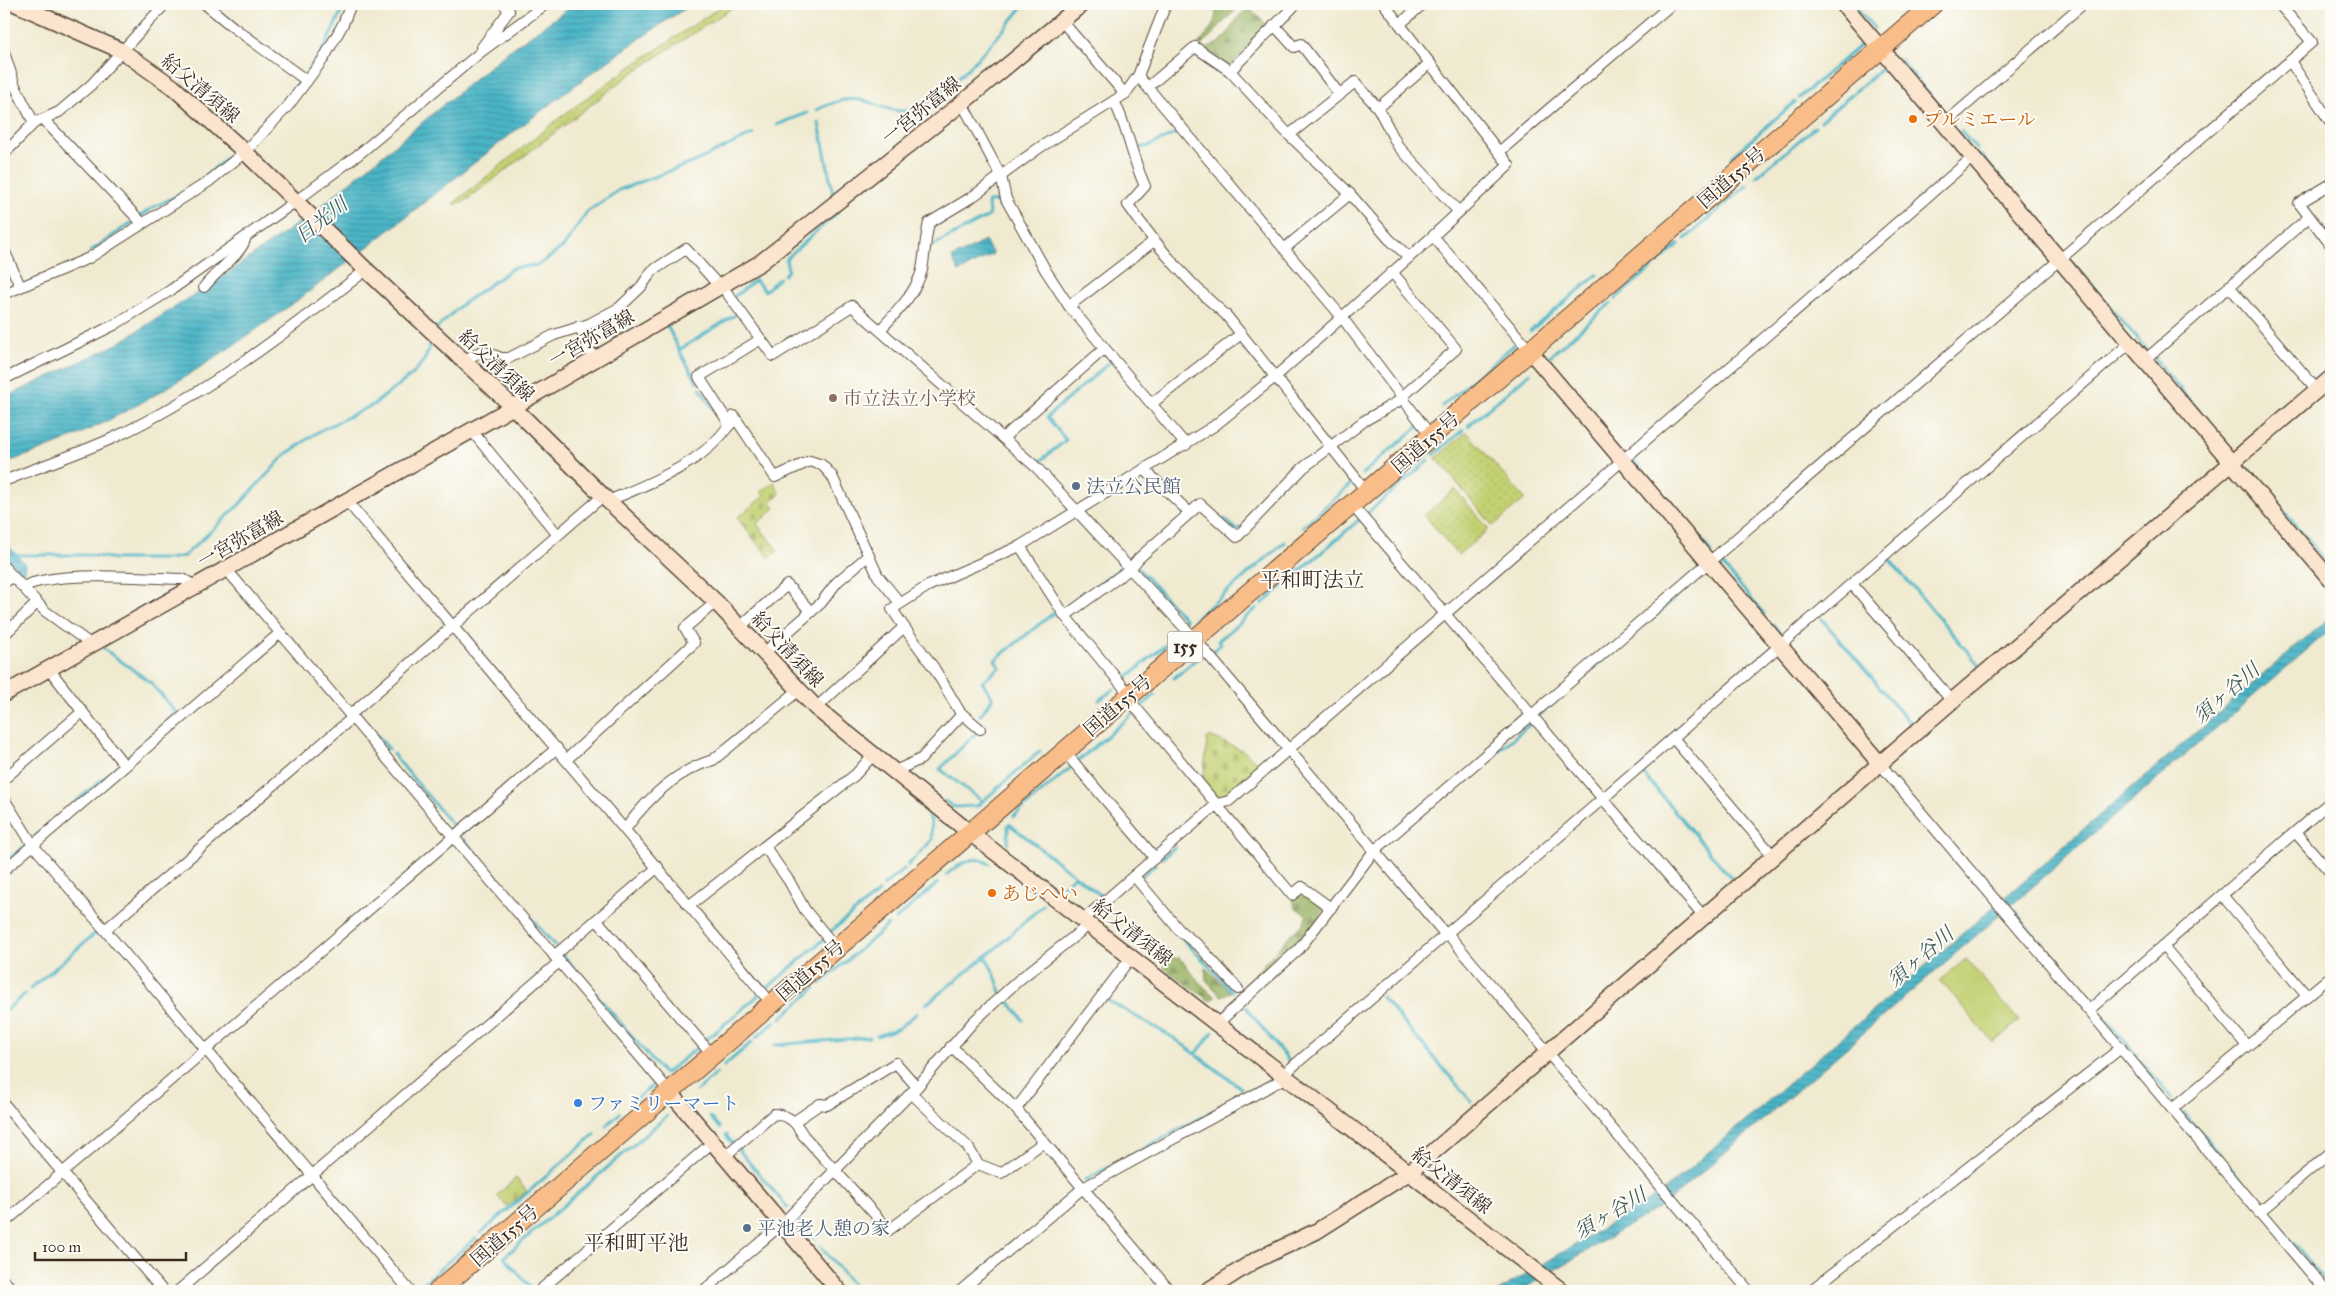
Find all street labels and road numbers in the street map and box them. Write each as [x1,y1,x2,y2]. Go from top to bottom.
street label: 給父清須線 [157,49,244,128]
street label: 一宮弥富線 [877,72,965,149]
street label: 国道155号 [1693,142,1770,213]
street label: 一宮弥富線 [544,305,638,372]
street label: 給父清須線 [454,325,539,406]
street label: 国道155号 [1387,407,1464,478]
street label: 一宮弥富線 [193,506,287,573]
street label: 給父清須線 [747,607,828,692]
road number: 155 [1168,632,1202,662]
street label: 国道155号 [1079,670,1156,741]
street label: 給父清須線 [1088,894,1177,971]
street label: 国道155号 [772,935,849,1006]
street label: 給父清須線 [1407,1142,1496,1219]
street label: 国道155号 [466,1200,543,1271]

